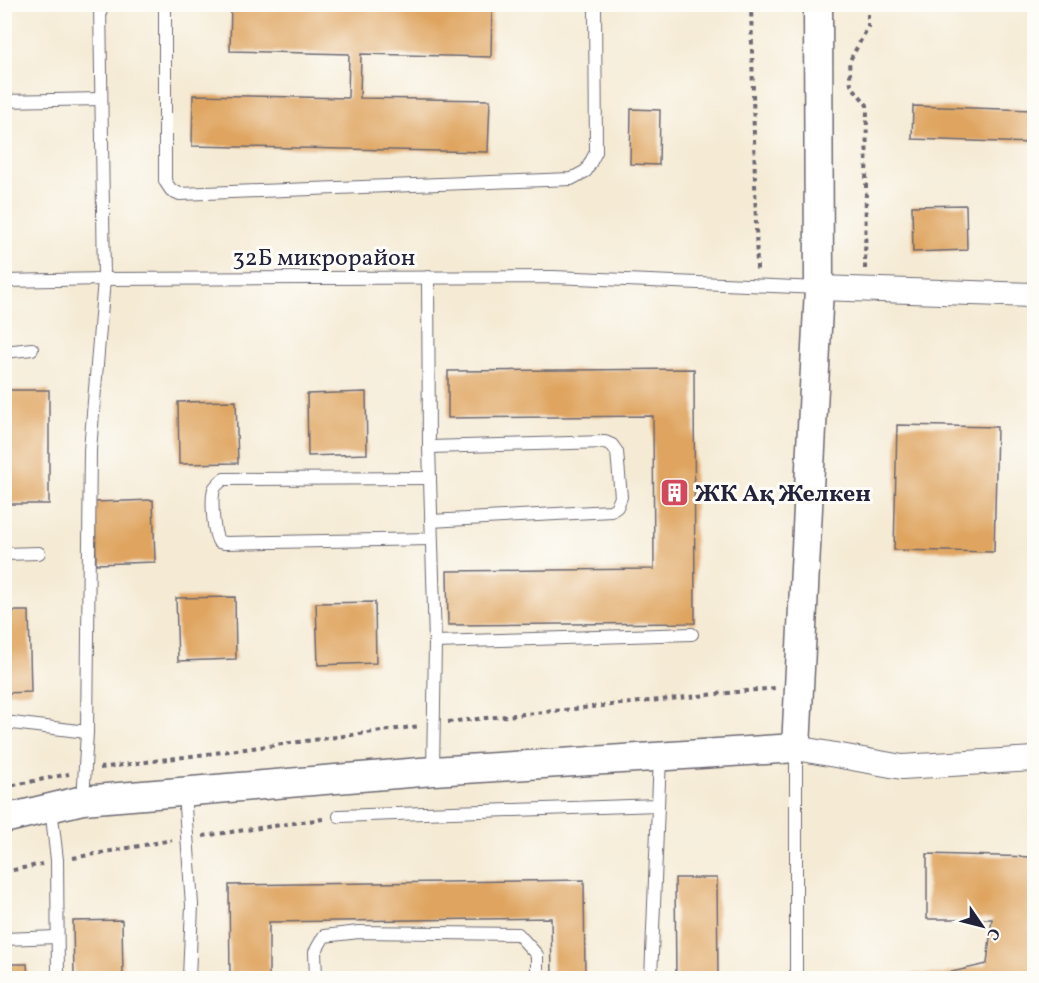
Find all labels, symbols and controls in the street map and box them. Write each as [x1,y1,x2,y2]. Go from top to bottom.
street label: 32Б микрорайон [233,242,415,276]
building icon: ЖК Ақ Желкен [658,477,690,509]
place label: ЖК Ақ Желкен [695,478,871,512]
north arrow [952,896,1012,956]
text: С [981,923,1005,944]

